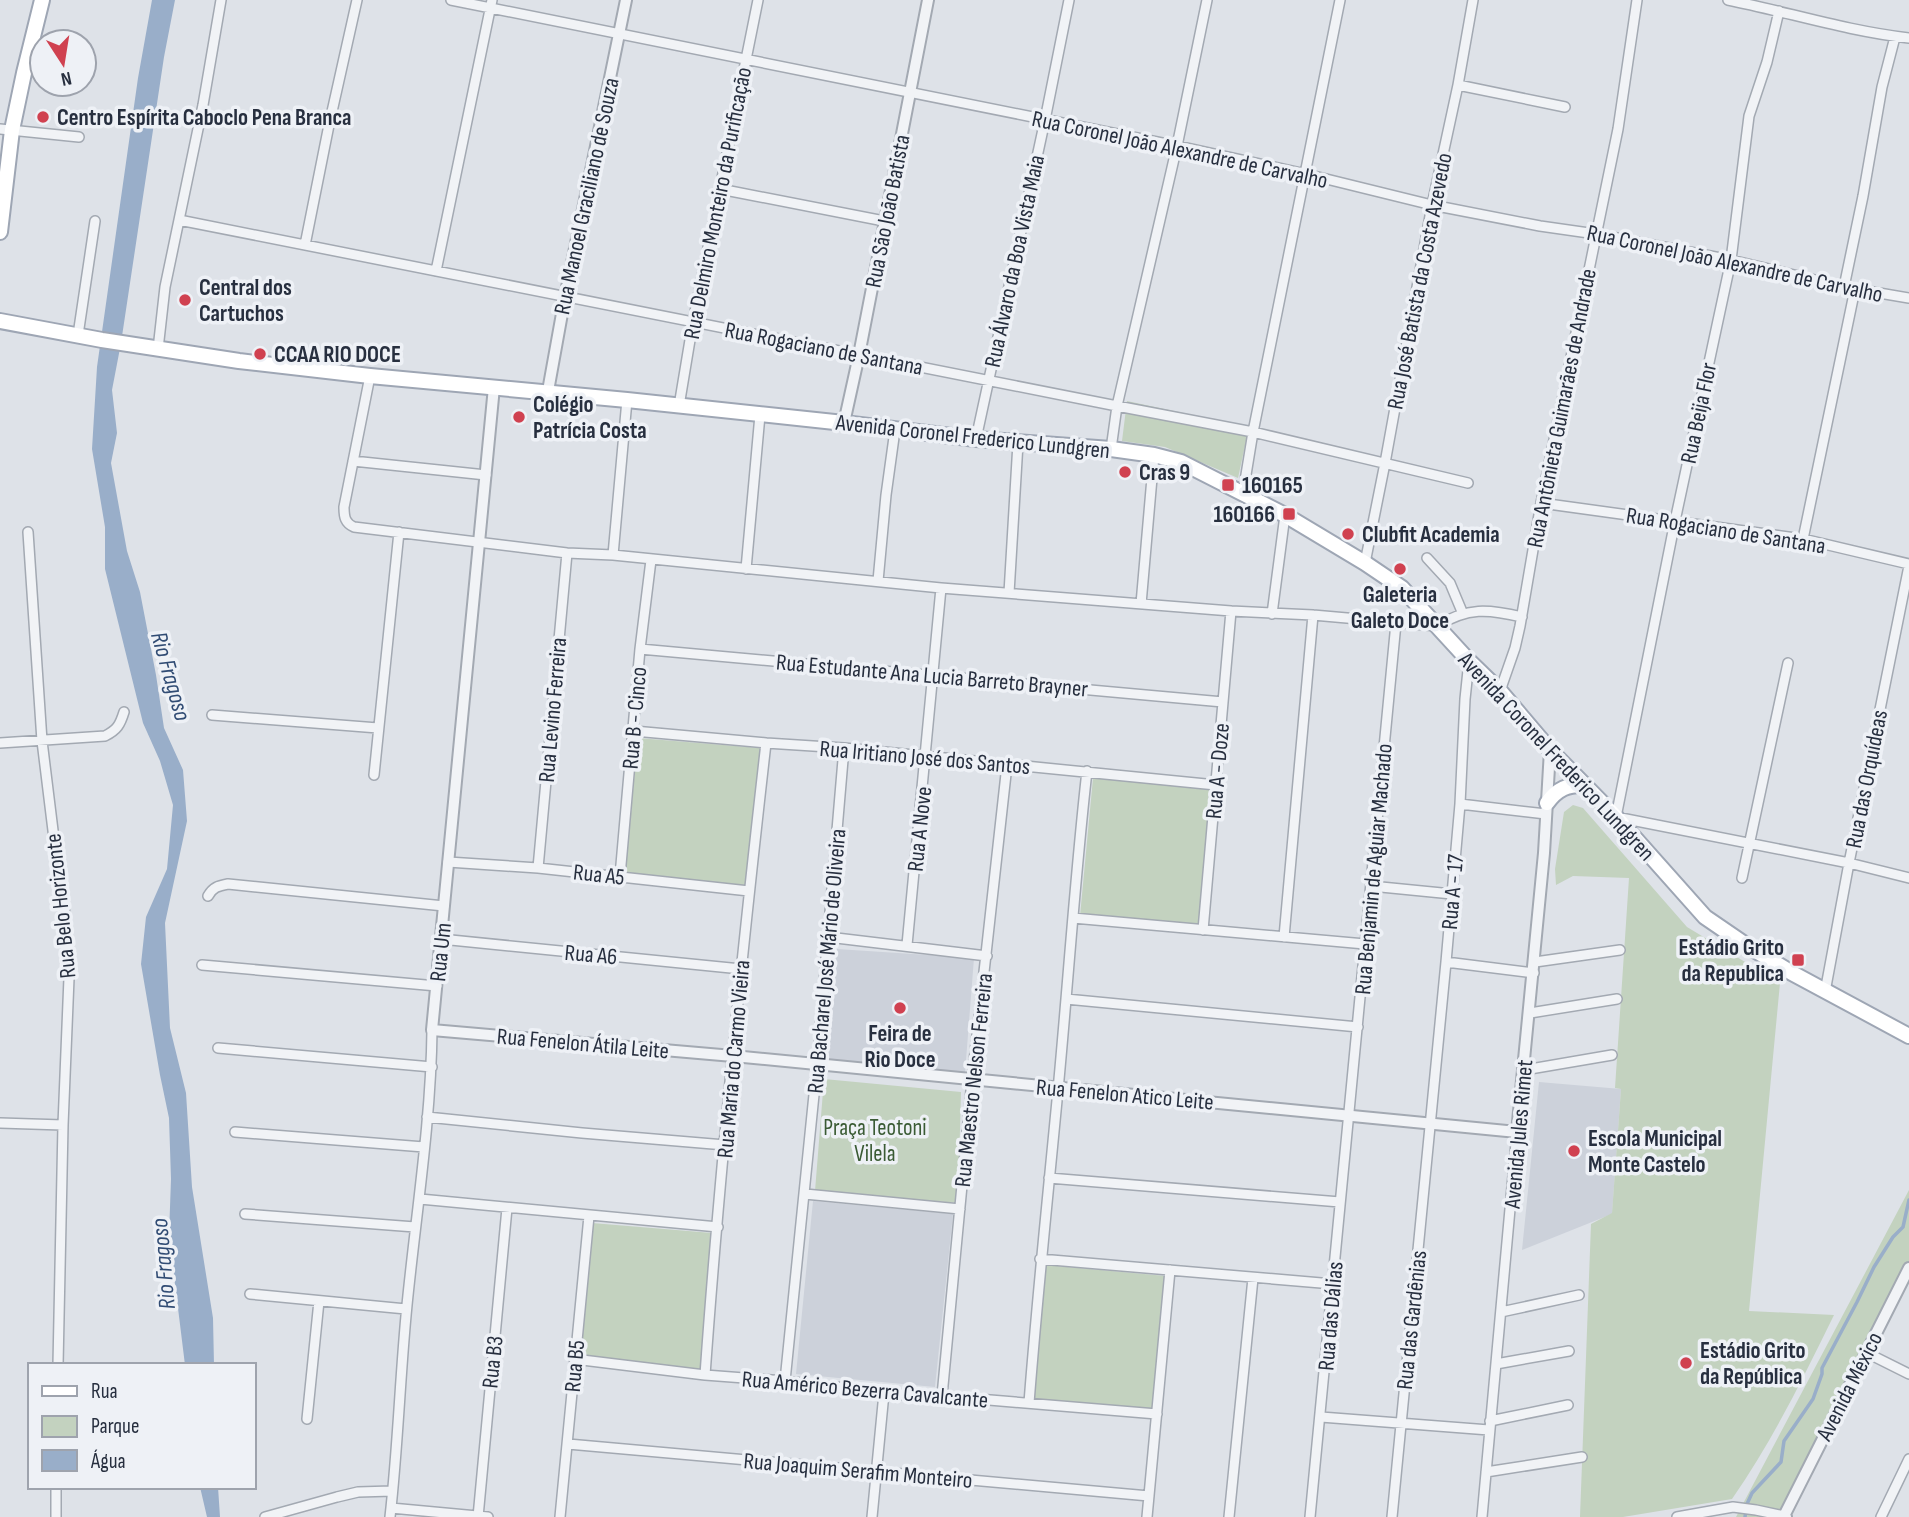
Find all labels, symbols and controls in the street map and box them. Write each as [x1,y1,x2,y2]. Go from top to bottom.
north arrow [28,28,98,98]
street label: Rua Delmiro Monteiro da Purificação [678,65,758,342]
text: N [59,66,74,90]
street label: Rua Manoel Graciliano de Souza [548,75,626,317]
place label: Centro Espírita Caboclo Pena Branca [57,104,351,132]
street label: Rua Coronel João Alexandre de Carvalho [1029,105,1330,195]
marker: Centro Espírita Caboclo Pena Branca [35,109,51,125]
street label: Rua São João Batista [859,132,917,290]
street label: Rua José Batista da Costa Azevedo [1381,151,1459,412]
street label: Rua Álvaro da Boa Vista Maia [979,152,1051,370]
street label: Rua Coronel João Alexandre de Carvalho [1584,219,1885,309]
street label: Rua Antônieta Guimarães de Andrade [1521,266,1603,550]
place label: Central dos Cartuchos [199,274,292,328]
marker: Central dos Cartuchos [177,292,193,308]
street label: Rua Rogaciano de Santana [722,316,925,382]
place label: CCAA RIO DOCE [274,341,401,369]
marker: CCAA RIO DOCE [252,346,268,362]
street label: Rua Beija Flor [1675,360,1723,466]
place label: Colégio Patrícia Costa [533,391,647,445]
marker: Colégio Patrícia Costa [511,409,527,425]
street label: Avenida Coronel Frederico Lundgren [834,409,1111,465]
place label: Cras 9 [1139,459,1190,487]
marker: Cras 9 [1117,464,1133,480]
place label: 160165 [1242,472,1303,500]
marker: 160165 [1220,477,1236,493]
place label: 160166 [1214,501,1275,529]
street label: Rua Rogaciano de Santana [1624,501,1827,561]
marker: 160166 [1281,506,1297,522]
place label: Clubfit Academia [1362,521,1500,549]
marker: Clubfit Academia [1340,526,1356,542]
marker: Galeteria Galeto Doce [1392,561,1408,577]
place label: Galeteria Galeto Doce [1351,581,1449,635]
water label: Rio Fragoso [144,628,197,724]
street label: Rua Levino Ferreira [533,636,573,784]
street label: Avenida Coronel Frederico Lundgren [1451,646,1660,867]
street label: Rua Estudante Ana Lucia Barreto Brayner [775,648,1089,704]
street label: Rua B - Cinco [617,666,653,770]
street label: Rua das Orquídeas [1840,708,1894,851]
street label: Rua A - Doze [1200,722,1236,820]
street label: Rua Iritiano José dos Santos [818,735,1031,781]
street label: Rua Benjamin de Aguiar Machado [1349,742,1399,996]
street label: Rua A Nove [902,785,938,873]
street label: Rua Bacharel José Mário de Oliveira [801,828,853,1095]
street label: Rua Belo Horizonte [39,832,83,980]
street label: Rua A - 17 [1436,853,1470,931]
street label: Rua A5 [572,858,626,892]
street label: Rua Um [424,921,458,983]
place label: Estádio Grito da Republica [1679,934,1784,988]
street label: Rua A6 [563,939,618,971]
marker: Estádio Grito da Republica [1790,952,1806,968]
street label: Rua Maria do Carmo Vieira [711,959,757,1159]
street label: Rua Maestro Nelson Ferreira [949,972,999,1188]
marker: Feira de Rio Doce [892,1000,908,1016]
place label: Feira de Rio Doce [865,1020,936,1074]
street label: Rua Fenelon Átila Leite [496,1023,670,1065]
street label: Avenida Jules Rimet [1498,1058,1539,1211]
street label: Rua Fenelon Atico Leite [1035,1073,1215,1117]
park label: Praça Teotoni Vilela [823,1114,927,1168]
place label: Escola Municipal Monte Castelo [1588,1125,1722,1179]
marker: Escola Municipal Monte Castelo [1566,1143,1582,1159]
water label: Rio Fragoso [145,1217,182,1311]
street label: Rua das Gardênias [1391,1249,1433,1391]
street label: Rua das Dálias [1312,1260,1350,1372]
street label: Avenida México [1810,1328,1889,1446]
street label: Rua B3 [476,1334,510,1390]
place label: Estádio Grito da República [1700,1337,1805,1391]
street label: Rua B5 [559,1339,591,1393]
marker: Estádio Grito da República [1678,1355,1694,1371]
legend [28,1363,256,1489]
street label: Rua Américo Bezerra Cavalcante [741,1365,989,1415]
text: Rua [91,1379,118,1404]
text: Parque [91,1414,139,1439]
street label: Rua Joaquim Serafim Monteiro [742,1447,974,1495]
text: Água [90,1449,126,1474]

